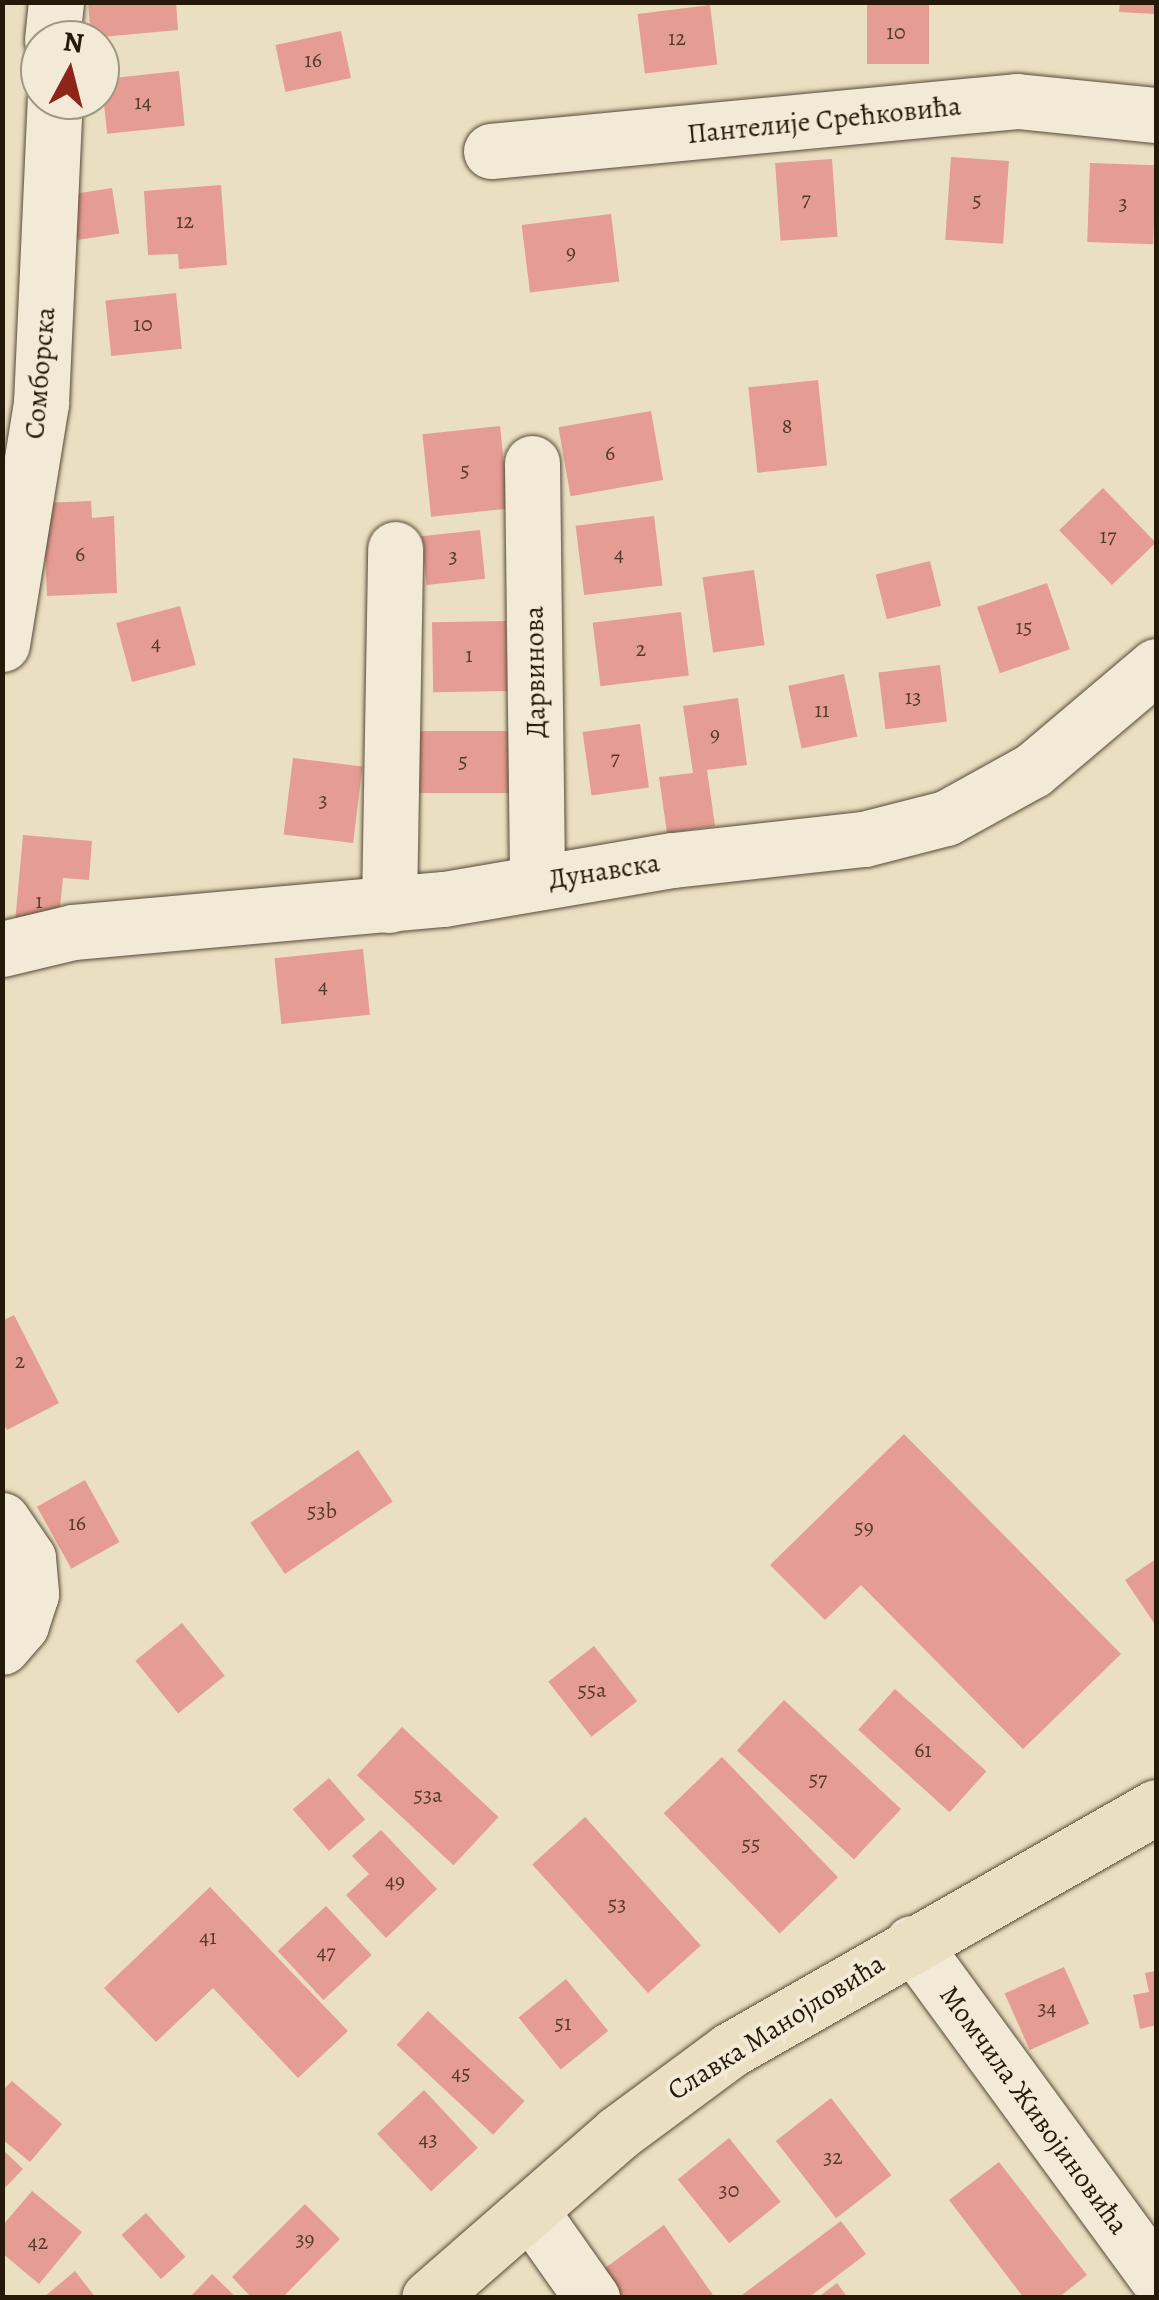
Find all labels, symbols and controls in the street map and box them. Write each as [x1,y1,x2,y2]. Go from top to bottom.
north arrow [20,20,120,120]
house number: 10 [886,20,906,46]
text: N [61,22,86,62]
house number: 12 [668,26,686,52]
house number: 16 [304,48,322,74]
street label: Пантелије Срећковића [685,89,963,151]
house number: 14 [134,90,152,116]
house number: 7 [801,187,811,213]
house number: 5 [972,188,982,214]
house number: 3 [1118,191,1128,217]
house number: 12 [176,209,194,235]
house number: 9 [566,240,576,266]
street label: Сомборска [17,306,63,440]
house number: 10 [133,312,153,338]
house number: 8 [782,414,792,440]
house number: 6 [605,441,615,467]
house number: 5 [460,458,470,484]
house number: 17 [1100,524,1116,550]
house number: 6 [75,542,85,568]
house number: 4 [614,542,624,568]
house number: 3 [448,544,458,570]
street label: Дарвинова [517,606,553,738]
house number: 15 [1016,615,1032,641]
house number: 4 [151,631,161,657]
house number: 2 [636,637,646,663]
house number: 1 [465,643,473,669]
house number: 13 [905,685,921,711]
house number: 11 [814,698,830,724]
house number: 9 [710,722,720,748]
house number: 7 [610,746,620,772]
house number: 5 [458,749,468,775]
house number: 3 [318,788,328,814]
street label: Дунавска [546,846,662,896]
house number: 1 [35,889,43,915]
house number: 4 [318,974,328,1000]
house number: 2 [15,1349,25,1375]
house number: 53b [307,1499,337,1525]
house number: 16 [68,1511,86,1537]
house number: 59 [854,1515,874,1541]
house number: 55a [577,1678,607,1704]
house number: 61 [914,1738,932,1764]
house number: 57 [809,1767,827,1793]
house number: 53a [414,1783,442,1809]
house number: 55 [742,1832,760,1858]
house number: 49 [385,1869,405,1895]
house number: 53 [608,1892,626,1918]
house number: 41 [199,1925,217,1951]
house number: 47 [316,1940,336,1966]
street label: Славка Манојловића [661,1947,891,2107]
street label: Момчила Живојиновића [932,1979,1136,2241]
house number: 34 [1037,1996,1057,2022]
house number: 51 [555,2011,571,2037]
house number: 45 [451,2061,471,2087]
house number: 43 [418,2127,438,2153]
house number: 32 [823,2145,843,2171]
house number: 30 [719,2178,739,2204]
house number: 39 [295,2227,315,2253]
house number: 42 [28,2230,48,2256]

